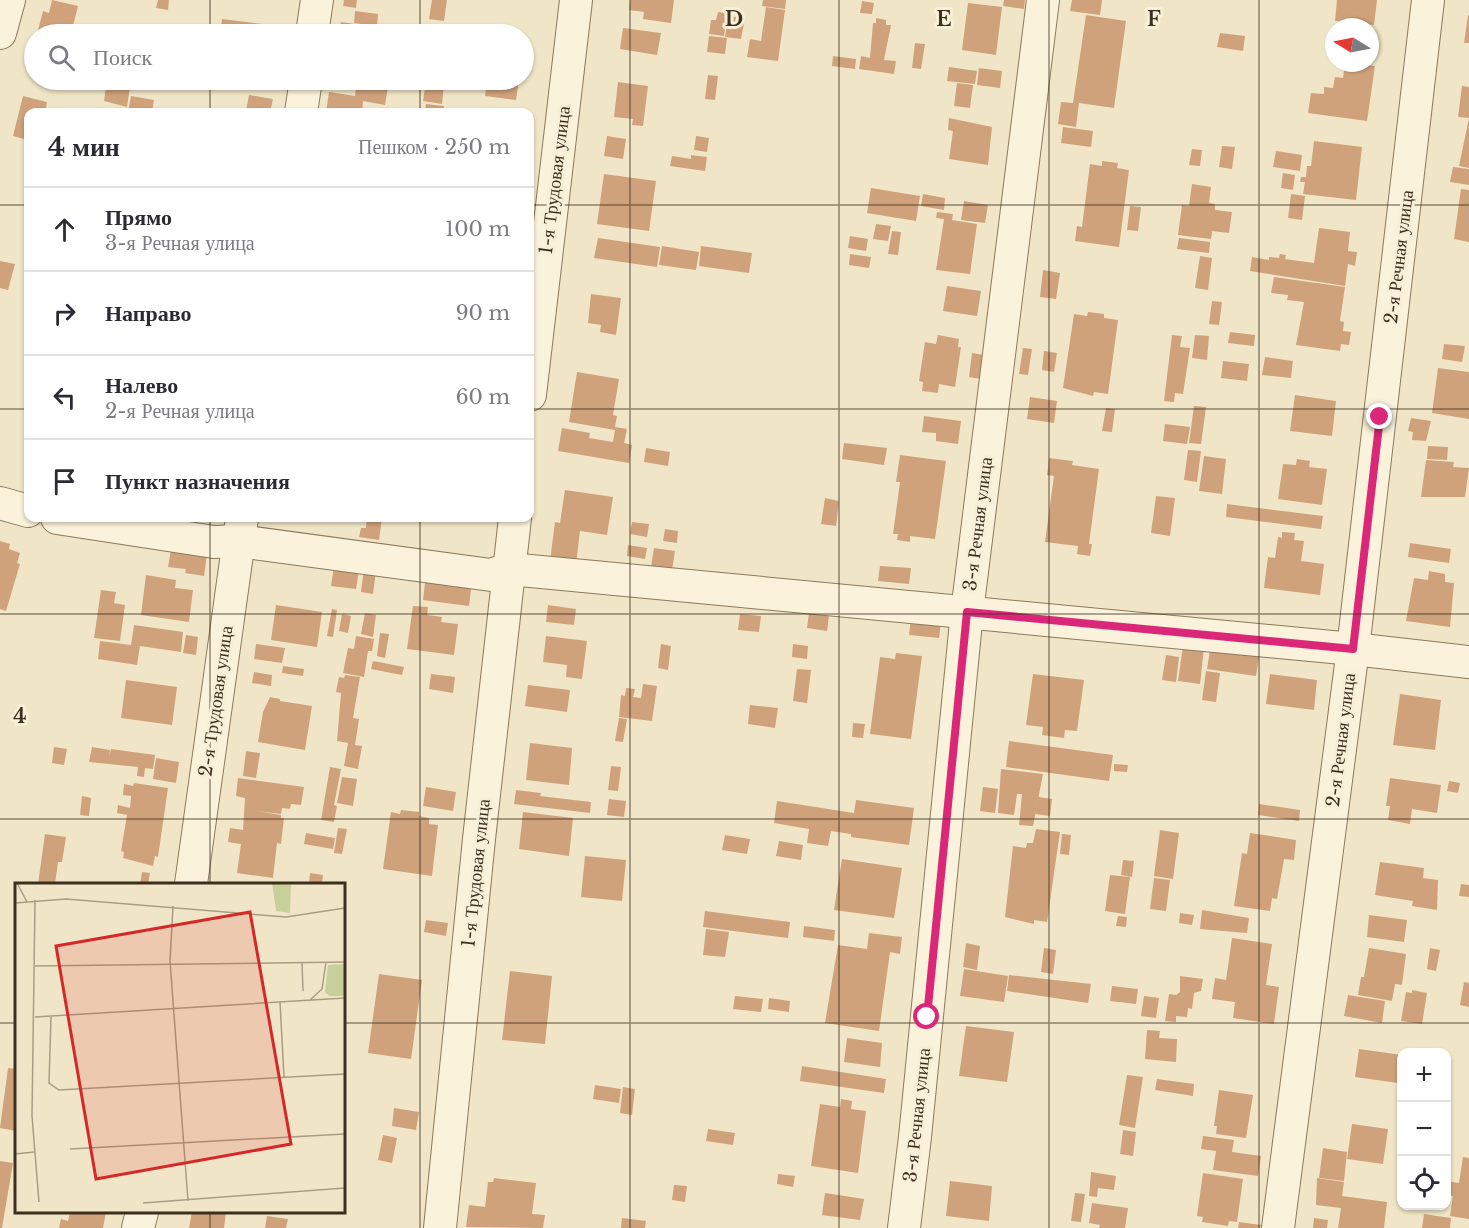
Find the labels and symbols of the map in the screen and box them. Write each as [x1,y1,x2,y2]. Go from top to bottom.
text: D [725,7,743,31]
text: E [936,7,952,31]
text: F [1147,7,1161,31]
north arrow [1325,18,1379,72]
street label: 1-я Трудовая улица [535,105,575,255]
street label: 2-я Речная улица [1380,189,1418,325]
route end [1366,403,1392,429]
street label: 3-я Речная улица [959,456,997,592]
street label: 2-я Трудовая улица [195,624,237,778]
street label: 2-я Речная улица [1322,672,1360,808]
text: 4 [13,704,27,728]
street label: 1-я Трудовая улица [457,798,495,948]
inset map [15,883,345,1213]
route start [913,1003,939,1029]
street label: 3-я Речная улица [899,1047,935,1183]

